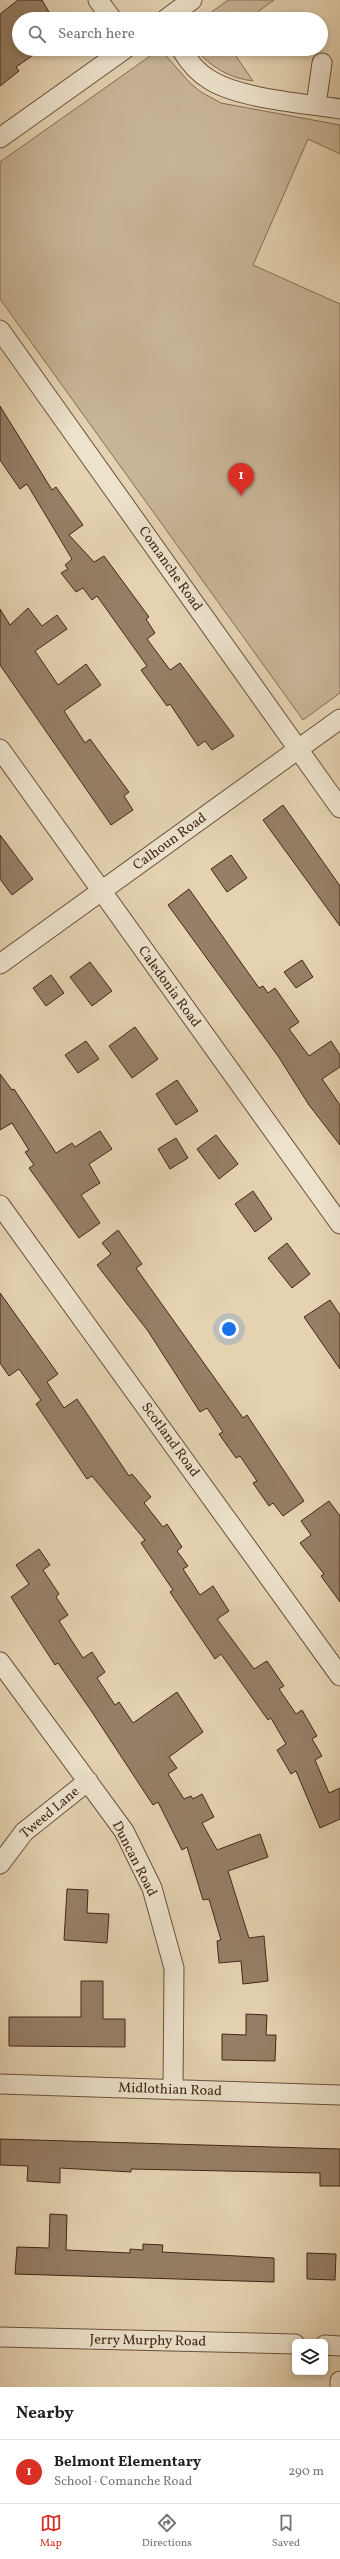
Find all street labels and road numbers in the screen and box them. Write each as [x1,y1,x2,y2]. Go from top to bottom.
street label: Comanche Road [134,523,206,615]
street label: Calhoun Road [129,809,211,875]
street label: Caledonia Road [133,942,205,1032]
street label: Scotland Road [136,1399,204,1481]
street label: Tweed Lane [16,1782,84,1843]
street label: Duncan Road [107,1818,161,1900]
street label: Midlothian Road [118,2079,222,2101]
street label: Jerry Murphy Road [89,2330,207,2352]

